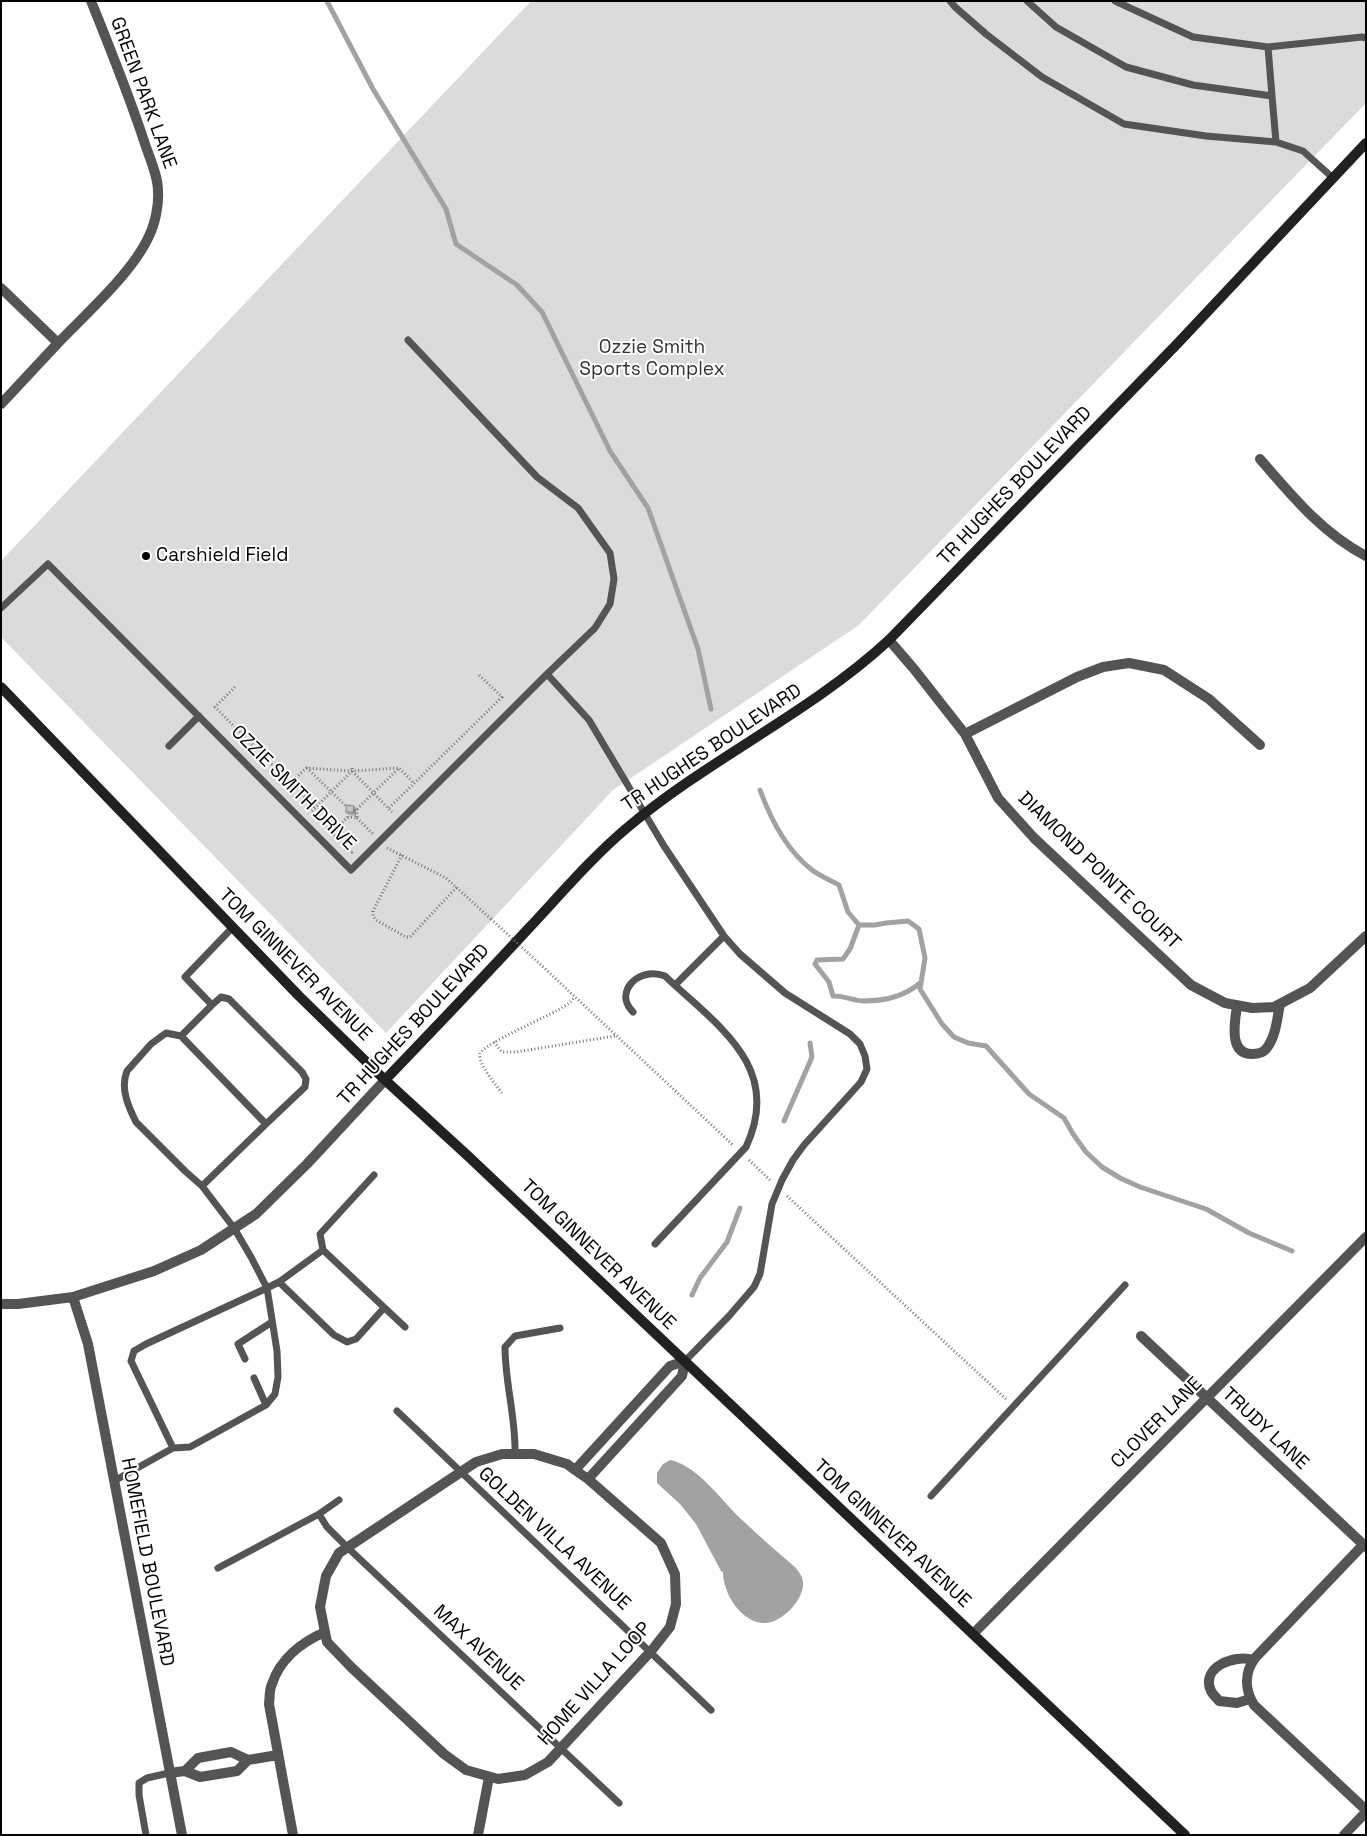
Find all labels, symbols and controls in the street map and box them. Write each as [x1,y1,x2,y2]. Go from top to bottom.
street label: GREEN PARK LANE [105,14,181,172]
park label: Ozzie Smith Sports Complex [579,337,725,381]
street label: TR HUGHES BOULEVARD [933,402,1097,570]
place label: Carshield Field [156,545,288,567]
marker: Carshield Field [140,550,152,562]
street label: TR HUGHES BOULEVARD [618,679,806,817]
street label: OZZIE SMITH DRIVE [226,721,360,855]
street label: DIAMOND POINTE COURT [1013,787,1185,955]
street label: TOM GINNEVER AVENUE [214,884,376,1046]
street label: TR HUGHES BOULEVARD [333,940,495,1110]
street label: TOM GINNEVER AVENUE [516,1175,680,1335]
street label: CLOVER LANE [1107,1373,1207,1473]
street label: TRUDY LANE [1217,1383,1313,1475]
street label: TOM GINNEVER AVENUE [809,1455,975,1613]
street label: HOMEFIELD BOULEVARD [116,1456,178,1668]
street label: GOLDEN VILLA AVENUE [473,1463,635,1615]
street label: MAX AVENUE [428,1601,528,1695]
street label: HOME VILLA LOOP [534,1618,656,1750]

